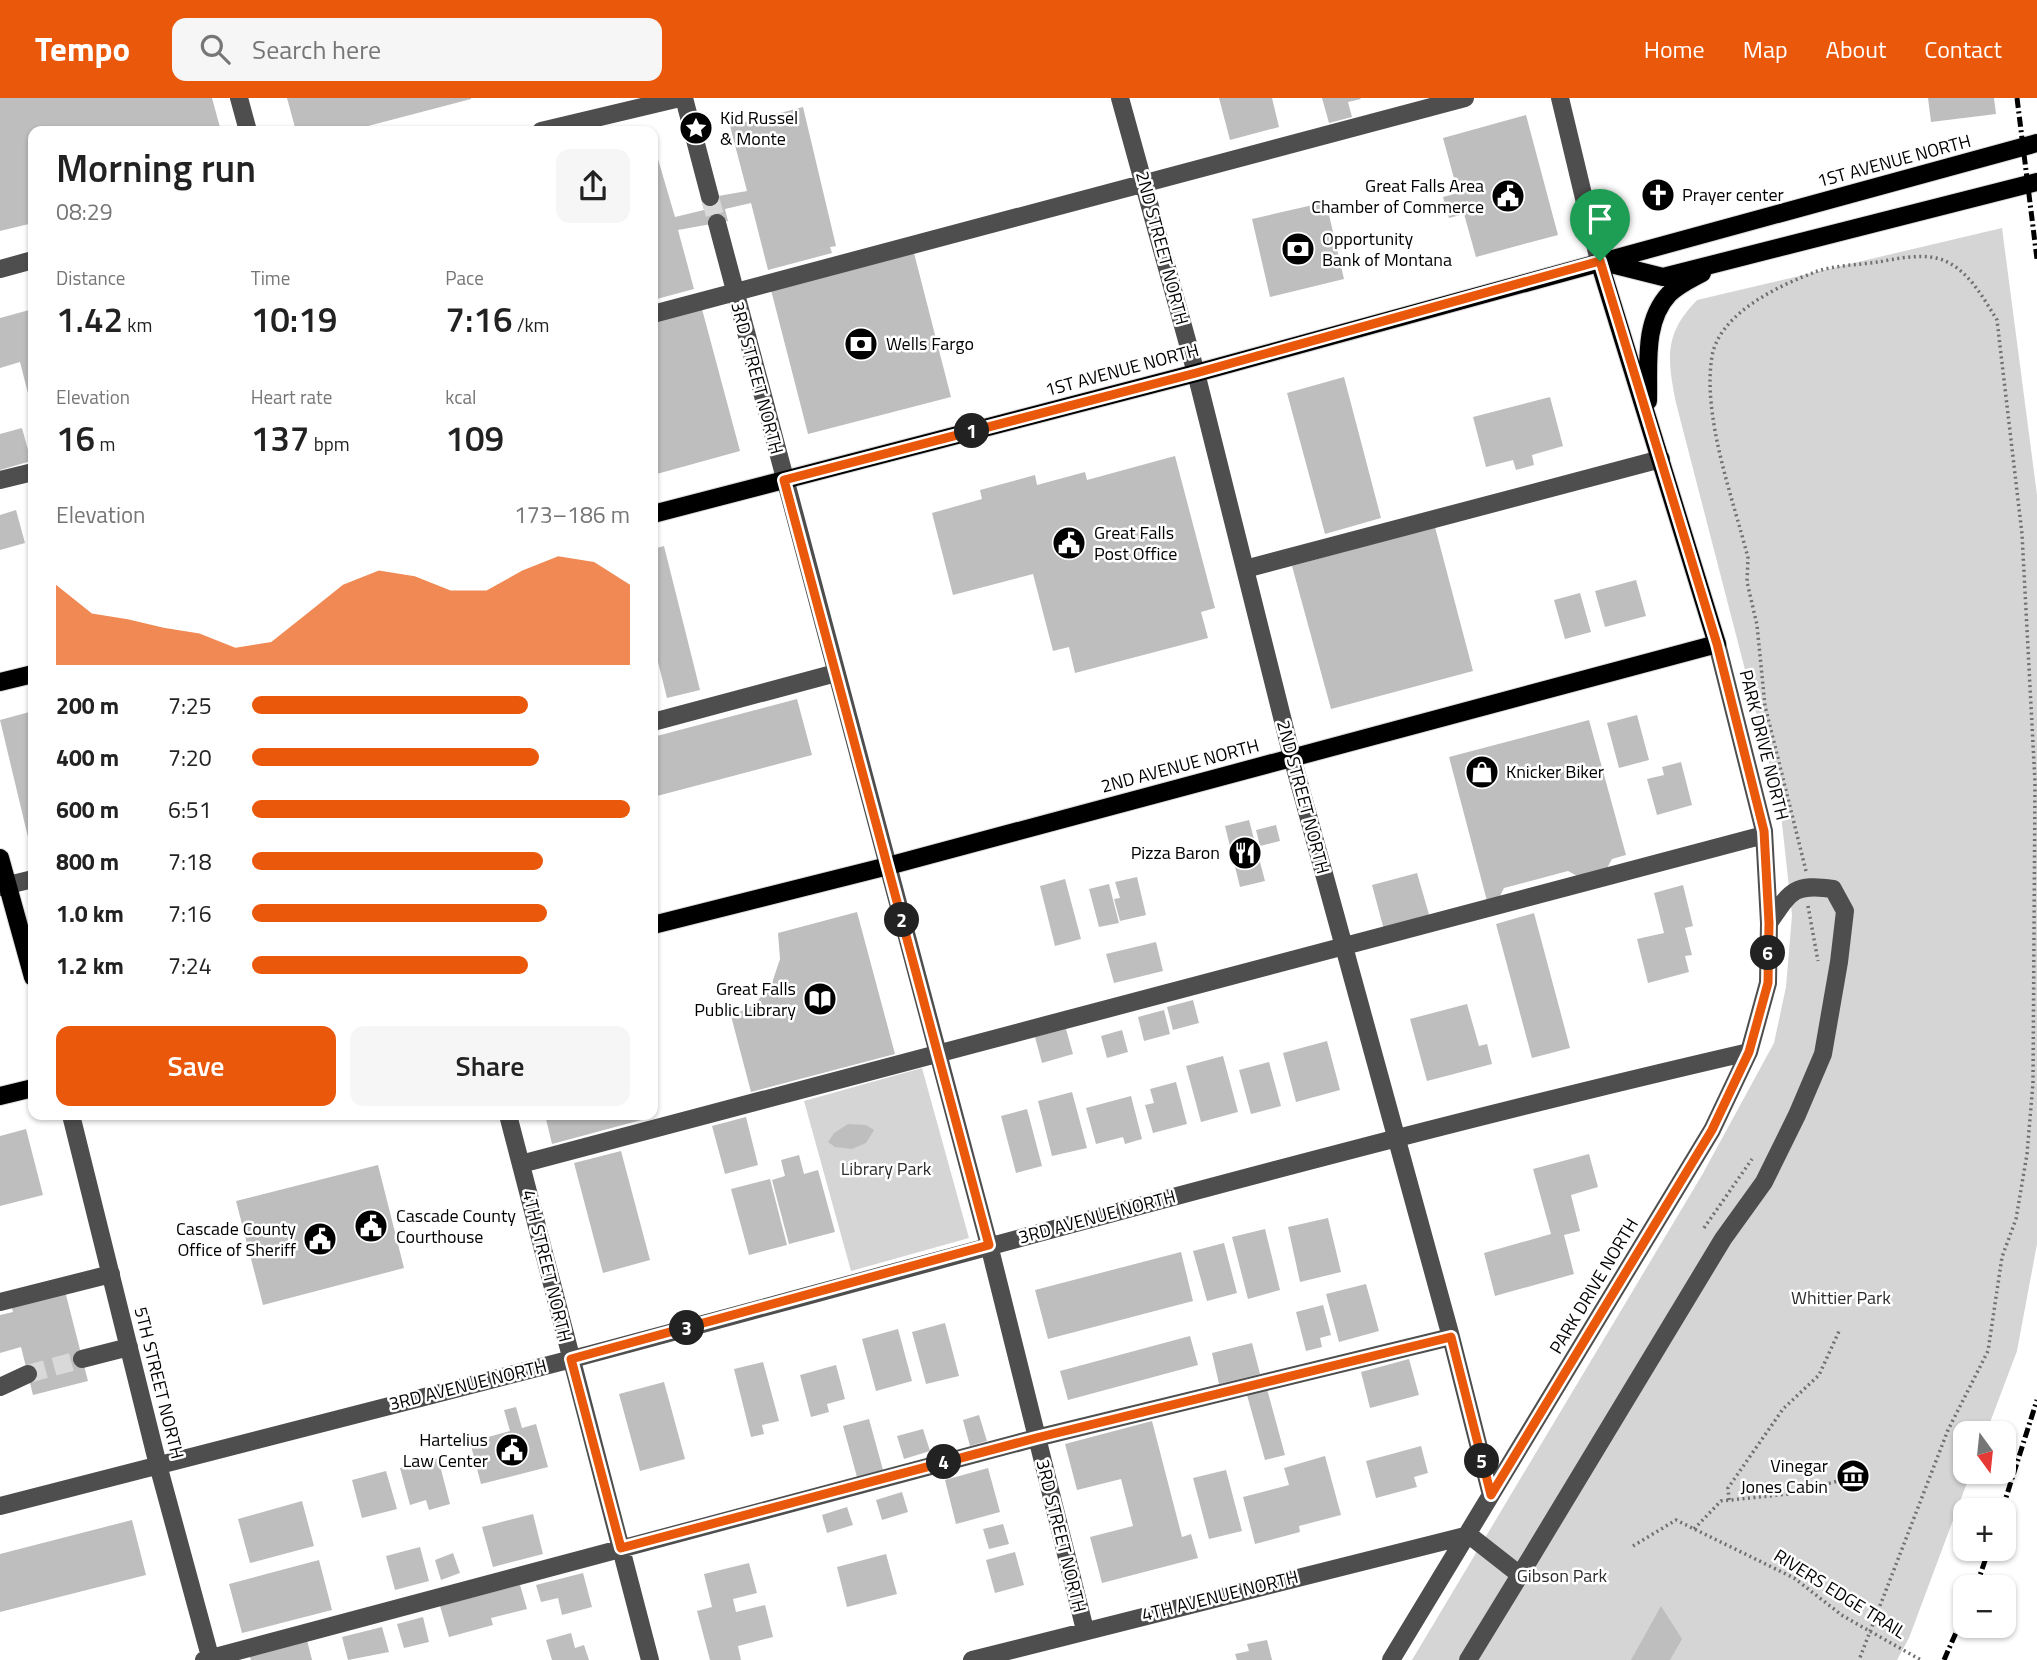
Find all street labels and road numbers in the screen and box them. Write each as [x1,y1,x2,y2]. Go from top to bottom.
street label: 1ST AVENUE NORTH [1814,127,1974,194]
street label: 2ND STREET NORTH [1129,168,1196,328]
street label: 3RD STREET NORTH [724,299,791,457]
street label: 1ST AVENUE NORTH [1042,336,1202,403]
street label: PARK DRIVE NORTH [1733,667,1796,823]
street label: 2ND STREET NORTH [1270,717,1337,877]
street label: 2ND AVENUE NORTH [1098,731,1262,800]
street label: 3RD AVENUE NORTH [1015,1183,1178,1250]
street label: 4TH STREET NORTH [516,1187,579,1345]
street label: PARK DRIVE NORTH [1542,1213,1645,1359]
street label: 5TH STREET NORTH [128,1304,191,1462]
street label: 3RD AVENUE NORTH [386,1352,550,1417]
street label: 3RD STREET NORTH [1029,1456,1094,1615]
street label: RIVERS EDGE TRAIL [1769,1542,1912,1645]
street label: 4TH AVENUE NORTH [1139,1563,1301,1628]

